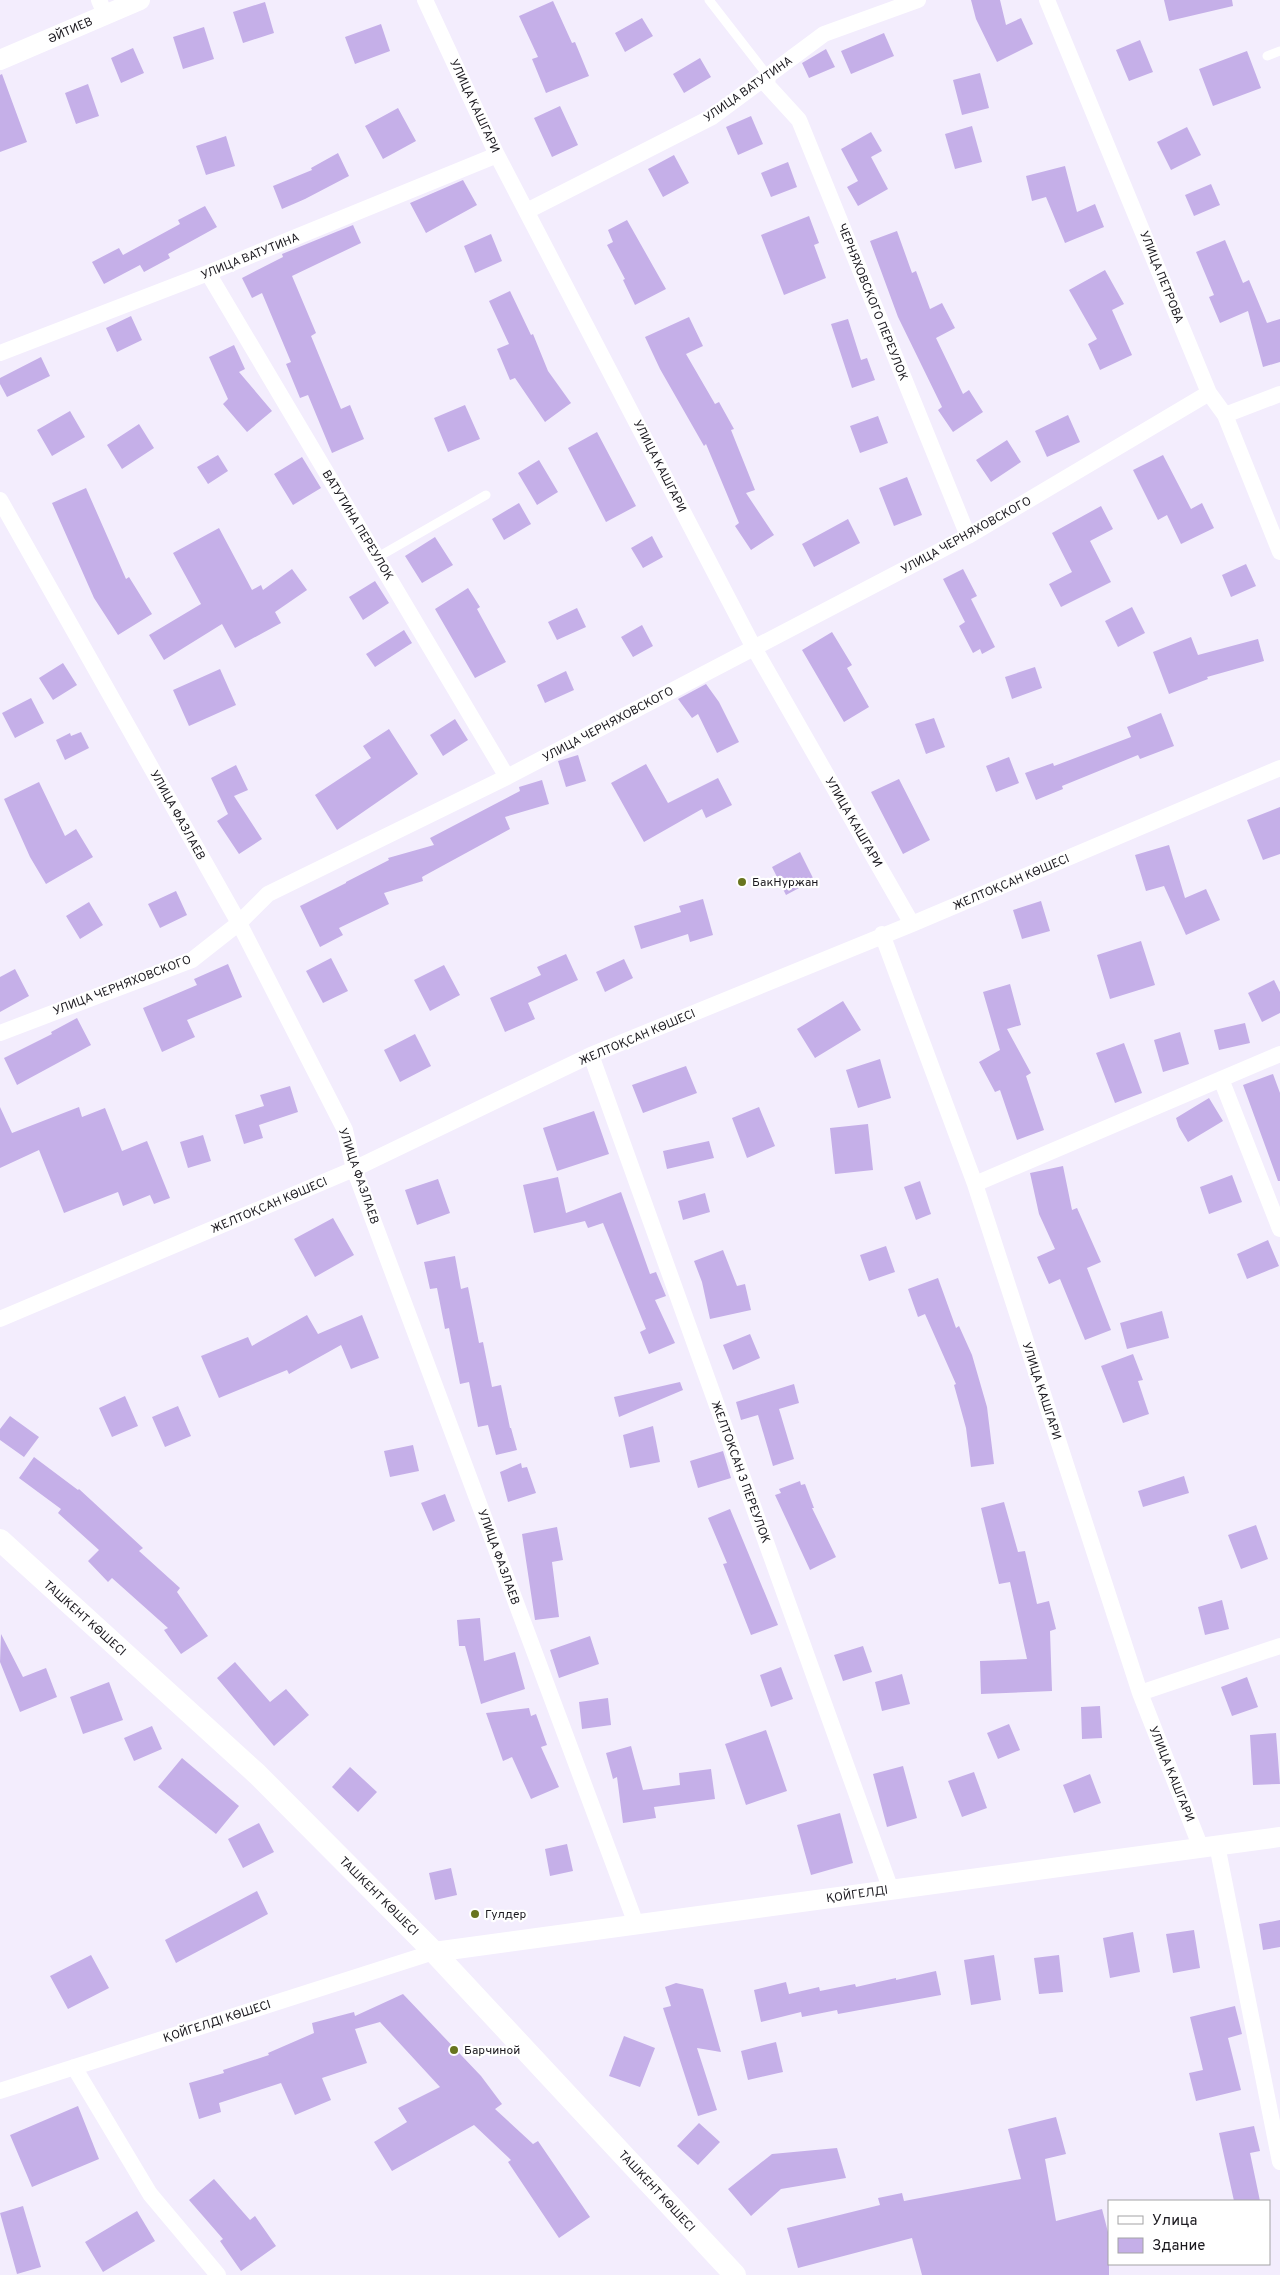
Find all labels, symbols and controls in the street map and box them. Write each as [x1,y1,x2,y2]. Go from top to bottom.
street label: ӘЙТИЕВ [45,14,95,48]
street label: УЛИЦА ВАТУТИНА [701,53,796,126]
street label: УЛИЦА КАШГАРИ [445,57,503,156]
street label: ЧЕРНЯХОВСКОГО ПЕРЕУЛОК [833,221,911,383]
street label: УЛИЦА ПЕТРОВА [1135,229,1187,326]
street label: УЛИЦА ВАТУТИНА [199,230,302,284]
street label: УЛИЦА КАШГАРИ [629,417,689,515]
street label: ВАТУТИНА ПЕРЕУЛОК [318,467,397,584]
street label: УЛИЦА ЧЕРНЯХОВСКОГО [898,493,1034,578]
street label: УЛИЦА ЧЕРНЯХОВСКОГО [540,683,677,766]
street label: УЛИЦА ФАЗЛАЕВ [146,768,209,864]
street label: УЛИЦА КАШГАРИ [821,774,885,871]
street label: ЖЕЛТОҚСАН КӨШЕСІ [951,851,1072,915]
place label: БакНуржан [752,875,818,891]
marker: БакНуржан [736,876,748,888]
street label: УЛИЦА ЧЕРНЯХОВСКОГО [51,952,194,1020]
street label: ЖЕЛТОҚСАН КӨШЕСІ [577,1006,698,1070]
street label: УЛИЦА ФАЗЛАЕВ [334,1126,382,1227]
street label: ЖЕЛТОҚСАН КӨШЕСІ [209,1174,330,1238]
street label: УЛИЦА КАШГАРИ [1018,1340,1064,1442]
street label: ЖЕЛТОКСАН 3 ПЕРЕУЛОК [707,1399,773,1546]
street label: УЛИЦА ФАЗЛАЕВ [473,1507,523,1608]
street label: ТАШКЕНТ КӨШЕСІ [40,1577,129,1660]
street label: УЛИЦА КАШГАРИ [1145,1724,1198,1825]
street label: ТАШКЕНТ КӨШЕСІ [335,1854,421,1940]
street label: ҚОЙГЕЛДІ [825,1883,889,1907]
place label: Гулдер [485,1907,526,1923]
marker: Гулдер [469,1908,481,1920]
street label: ҚОЙГЕЛДІ КӨШЕСІ [161,1997,273,2047]
place label: Барчиной [464,2043,520,2059]
marker: Барчиной [448,2044,460,2056]
street label: ТАШКЕНТ КӨШЕСІ [614,2148,698,2236]
legend [1108,2200,1270,2265]
text: Улица [1152,2212,1197,2231]
text: Здание [1152,2237,1205,2256]

